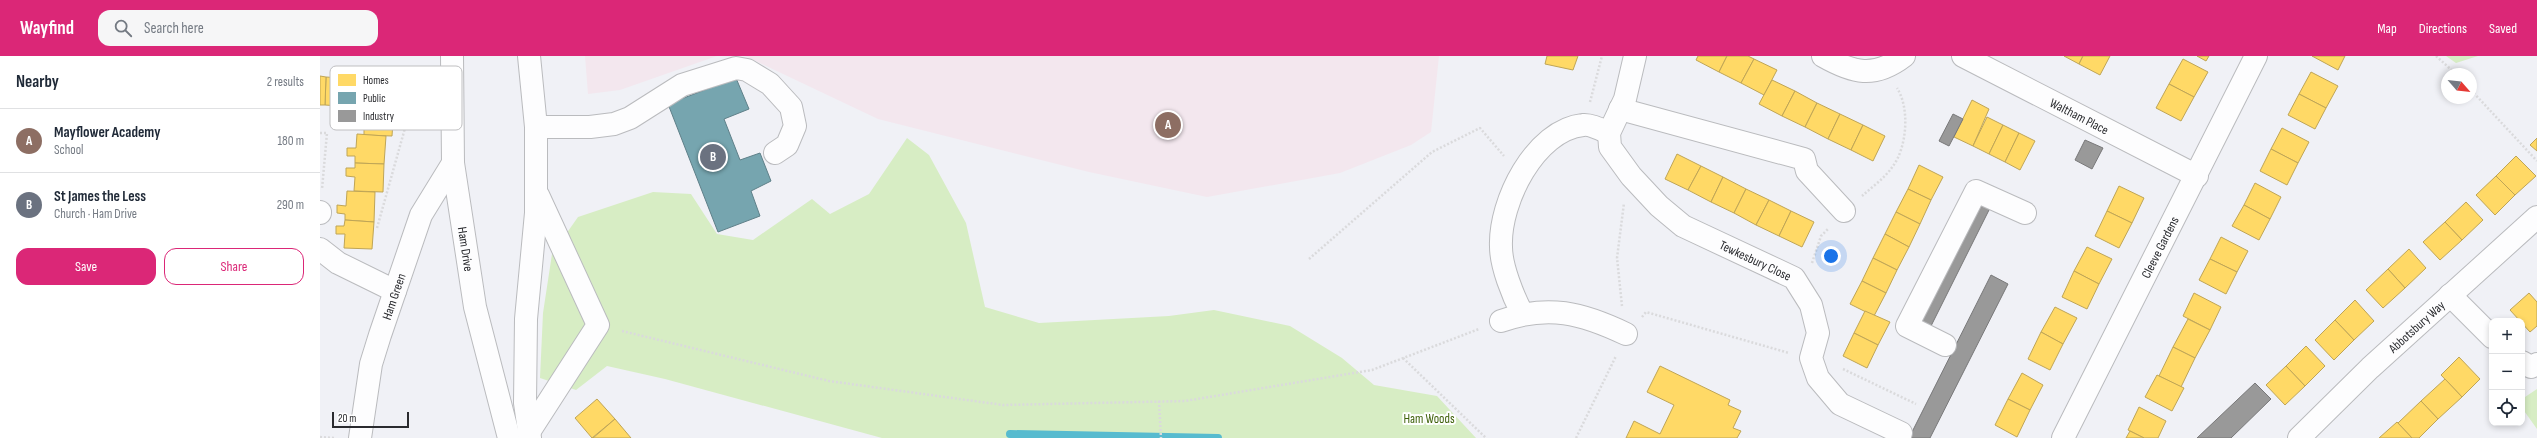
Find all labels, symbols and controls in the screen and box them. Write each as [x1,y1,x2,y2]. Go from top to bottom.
search box [98,10,378,46]
text: Wayfind [20,17,74,40]
icon: search [112,17,134,39]
text: Search here [144,19,204,38]
text: Map [2377,20,2397,37]
text: Directions [2419,20,2467,37]
text: Saved [2489,20,2517,37]
legend [330,66,462,130]
north arrow [2441,68,2477,104]
text: Nearby [16,72,59,92]
text: 2 results [267,74,304,90]
text: Homes [363,74,389,87]
text: Public [363,92,386,105]
street label: Waltham Place [2047,95,2111,138]
text: Industry [363,110,395,123]
pin: A [1155,110,1181,140]
text: Mayflower Academy [54,123,160,142]
text: A [26,133,32,149]
text: 180 m [278,133,304,149]
text: School [54,142,84,158]
pin: B [700,142,726,172]
text: St James the Less [54,187,146,206]
text: B [26,197,32,213]
text: 290 m [277,197,304,213]
text: Church · Ham Drive [54,206,137,222]
street label: Cleeve Gardens [2138,214,2183,281]
street label: Ham Drive [454,226,476,272]
street label: Tewkesbury Close [1717,237,1794,285]
your location [1821,246,1841,266]
button: Save [16,248,156,285]
button: Share [164,248,304,285]
street label: Ham Green [379,271,410,322]
street label: Abbotsbury Way [2385,297,2448,357]
map controls [2489,318,2525,426]
button: + [2489,318,2525,354]
button: − [2489,354,2525,390]
button: locate [2489,390,2525,426]
scale bar [332,410,409,429]
park label: Ham Woods [1403,411,1455,427]
text: 20 m [338,412,356,425]

